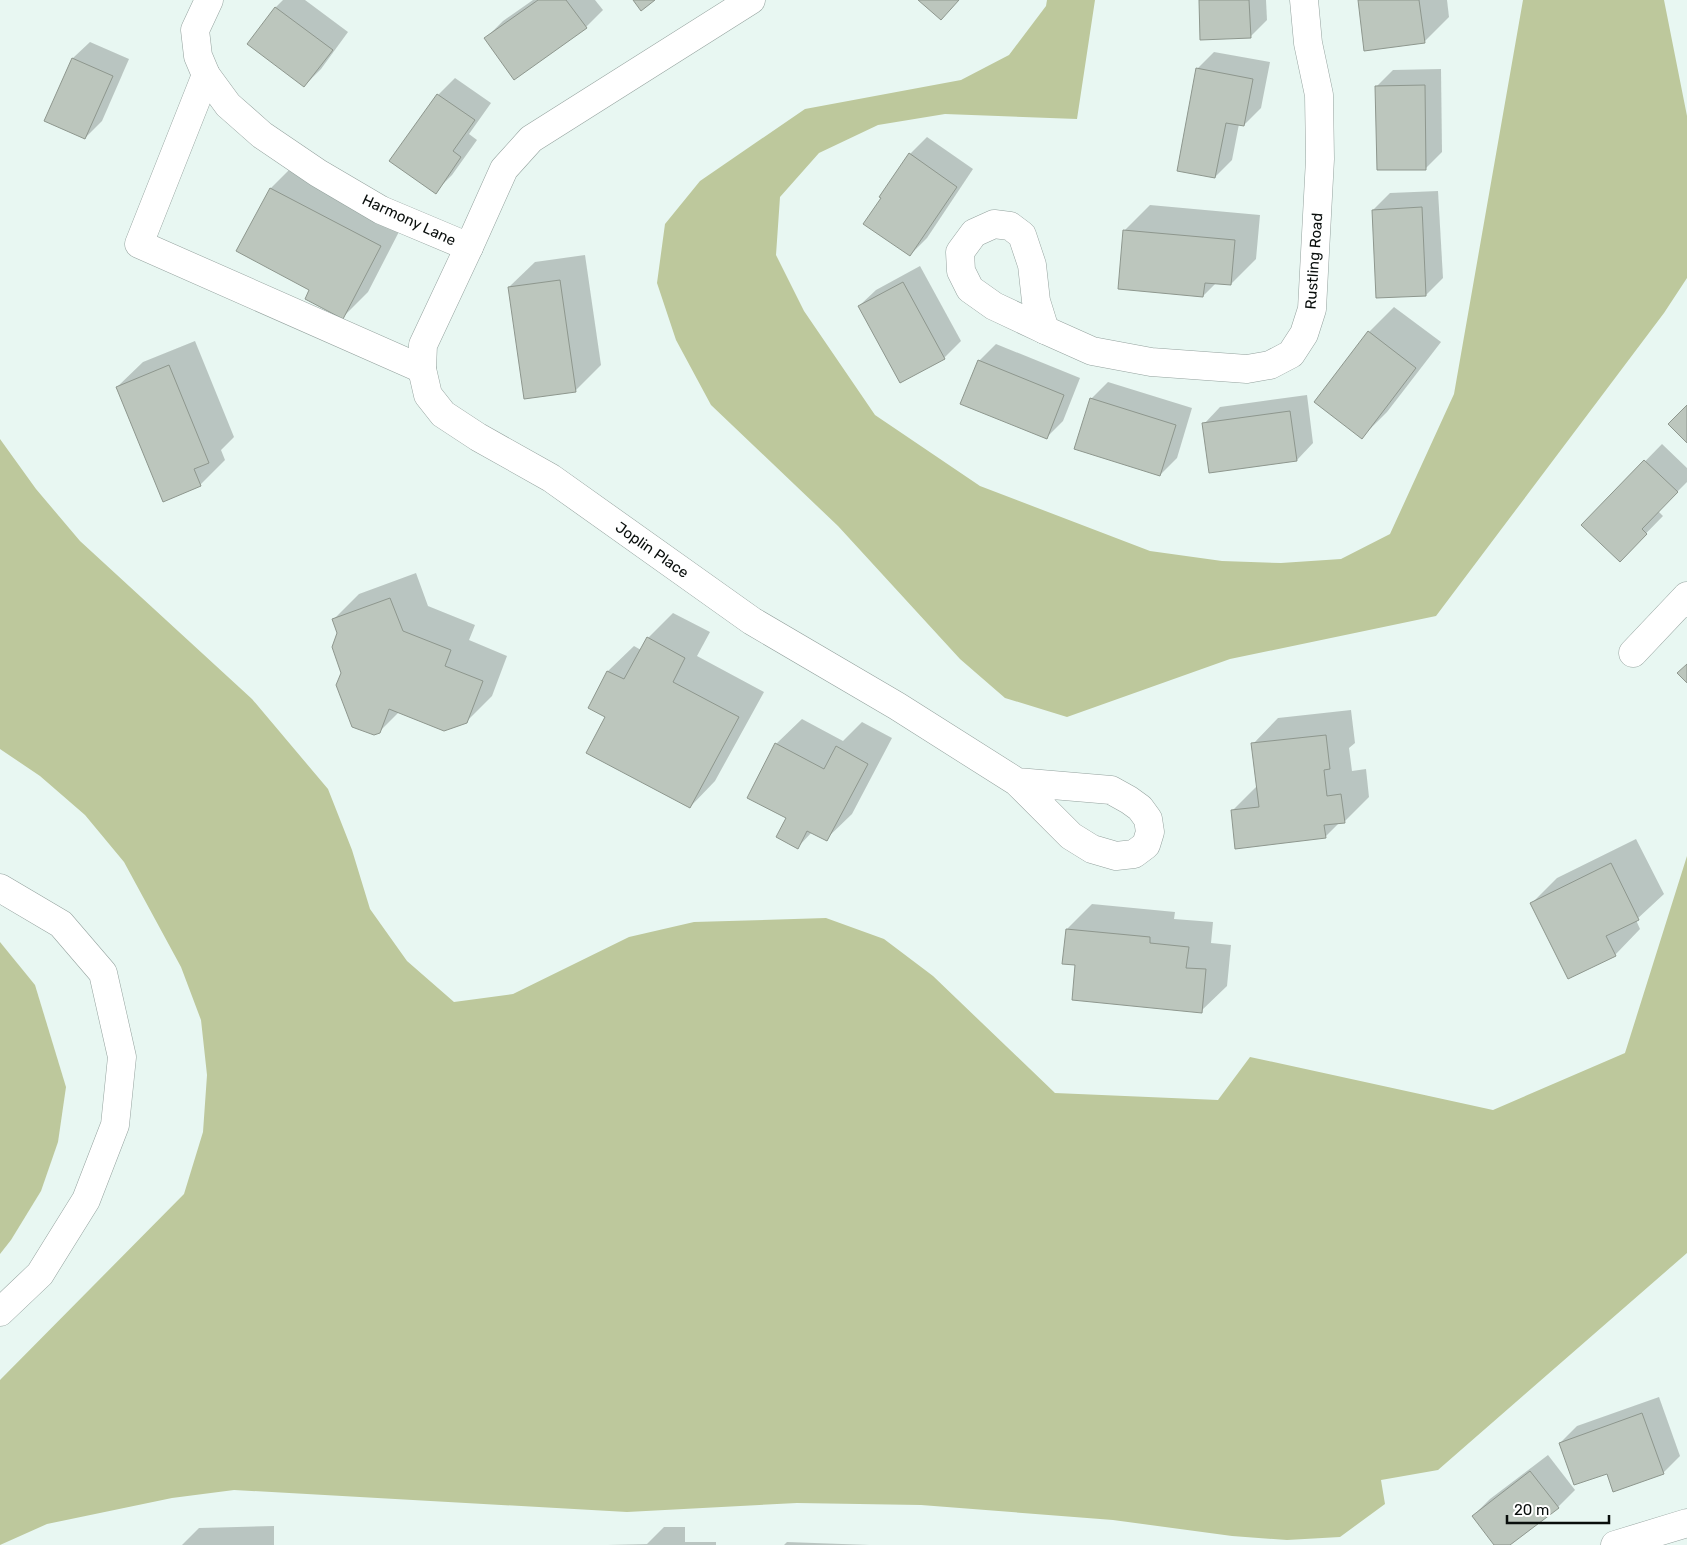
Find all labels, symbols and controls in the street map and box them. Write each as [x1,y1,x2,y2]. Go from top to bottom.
street label: Harmony Lane [359,190,459,250]
street label: Rustling Road [1302,212,1326,310]
street label: Joplin Place [612,518,692,582]
scale bar [1507,1492,1610,1524]
text: 20 m [1514,1501,1549,1519]

